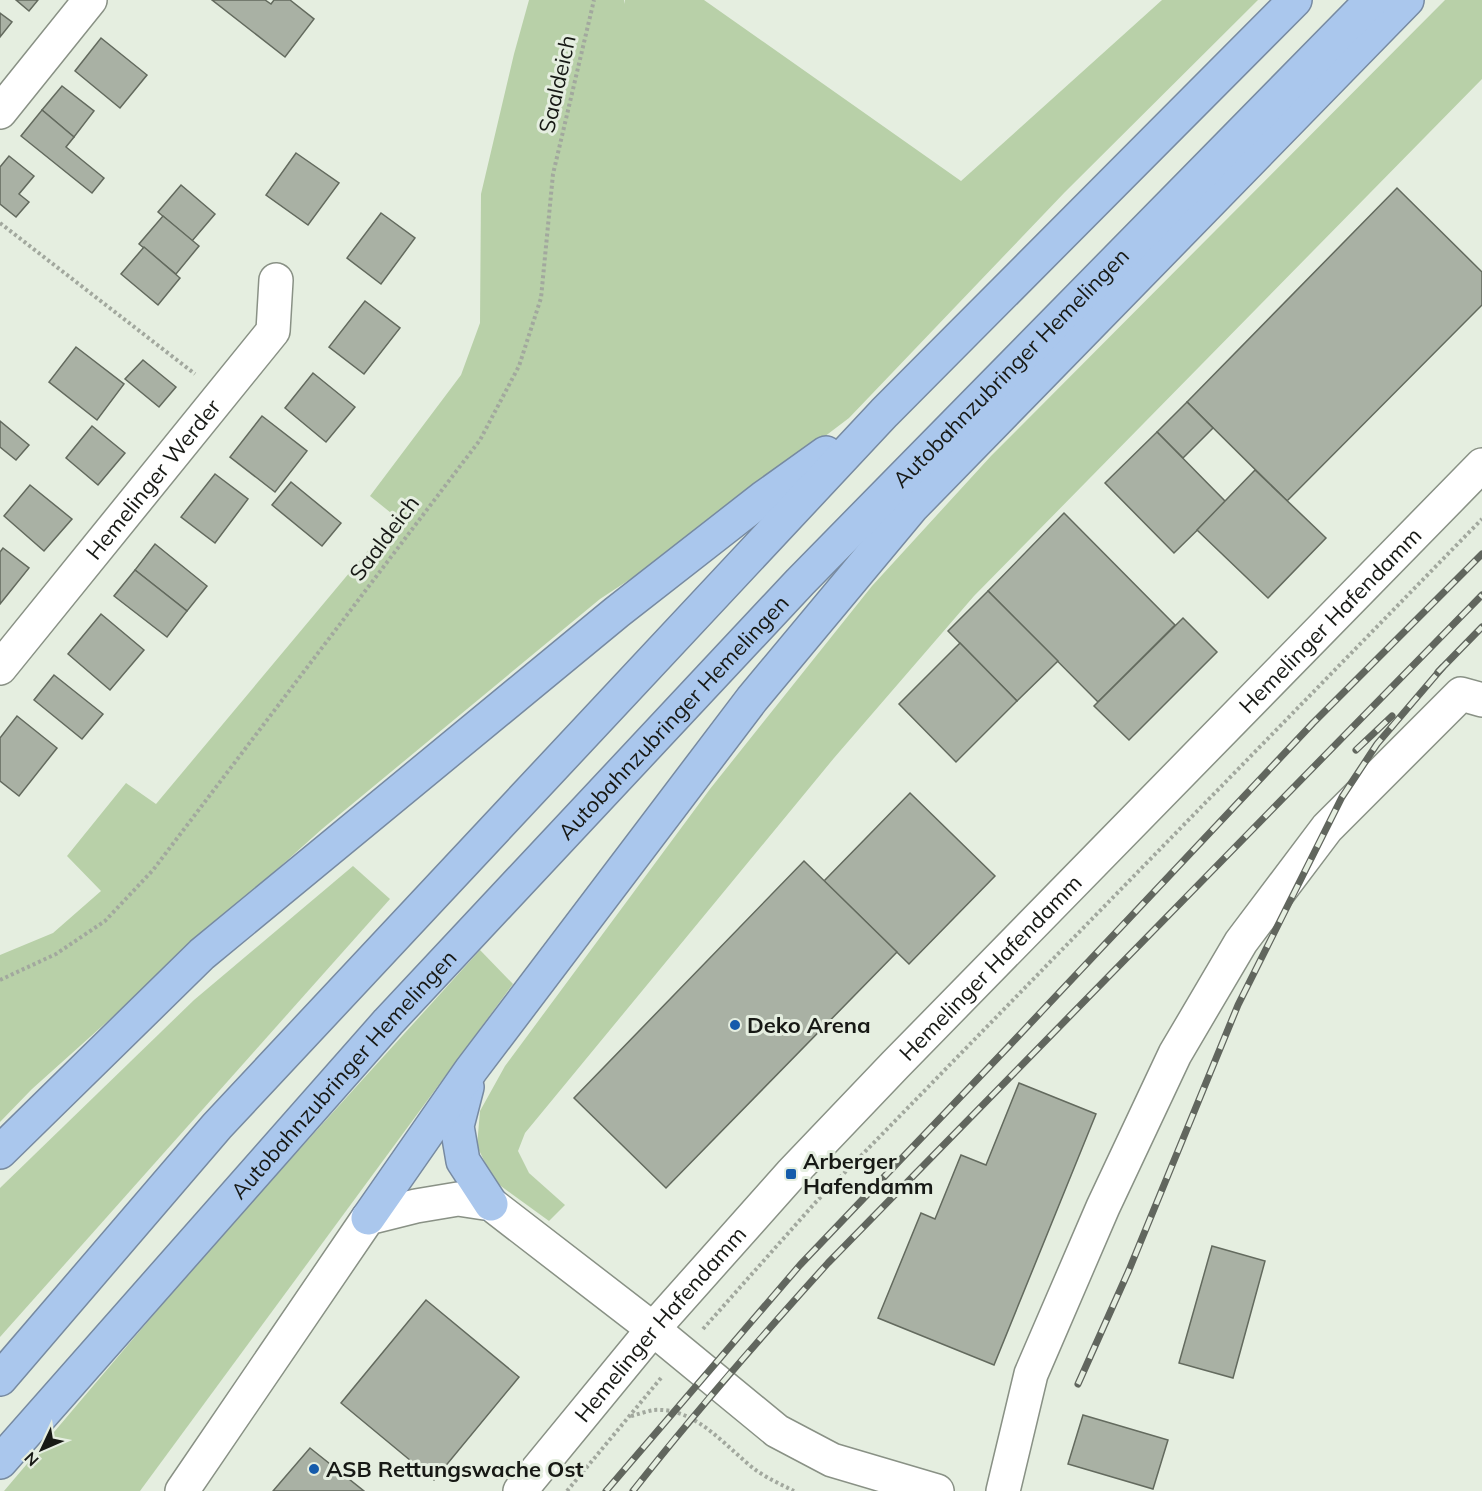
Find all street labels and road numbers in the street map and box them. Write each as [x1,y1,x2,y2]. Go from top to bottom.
street label: Saaldeich [532,32,582,136]
street label: Autobahnzubringer Hemelingen [887,242,1135,493]
street label: Hemelinger Werder [80,393,226,565]
street label: Saaldeich [343,490,425,586]
street label: Hemelinger Hafendamm [1233,521,1427,719]
street label: Autobahnzubringer Hemelingen [552,589,795,846]
street label: Hemelinger Hafendamm [893,869,1088,1067]
street label: Autobahnzubringer Hemelingen [224,944,463,1205]
street label: Hemelinger Hafendamm [568,1220,752,1428]

